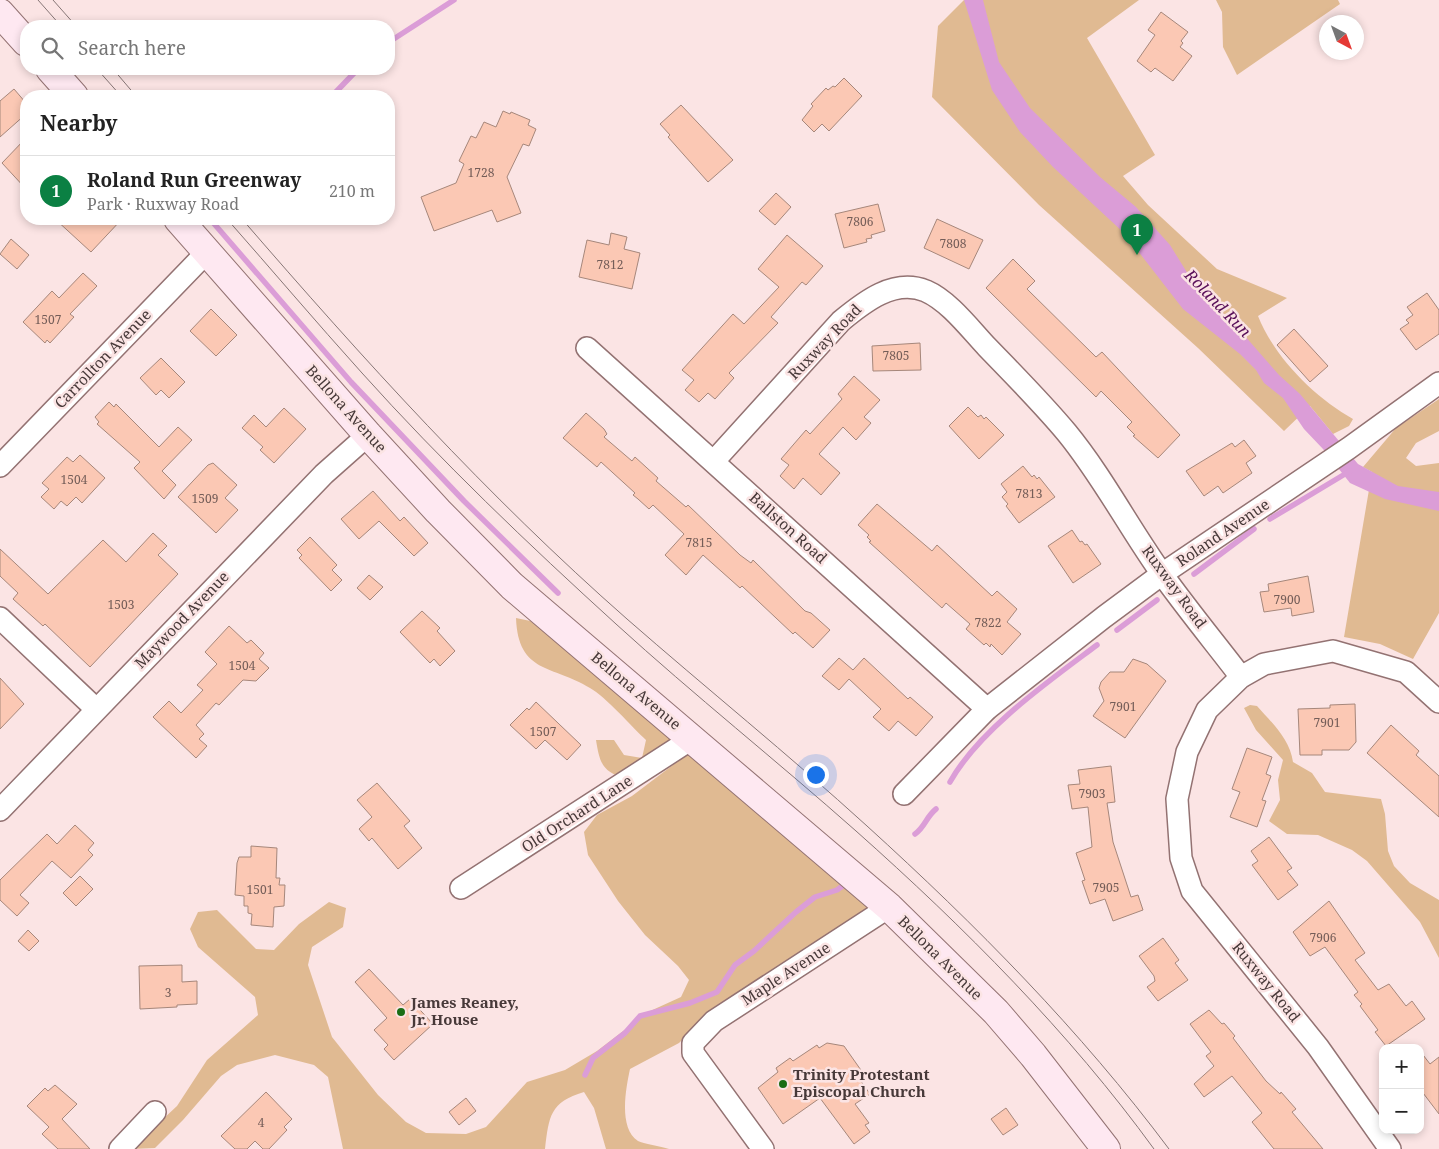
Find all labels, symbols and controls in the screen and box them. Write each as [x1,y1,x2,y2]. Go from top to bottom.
north arrow [1319,15,1364,60]
search box [20,20,395,75]
icon: search [38,34,66,62]
text: Search here [78,35,186,61]
text: Nearby [40,109,118,137]
house number: 1728 [468,164,495,181]
text: Roland Run Greenway [87,167,301,193]
text: 1 [51,180,61,202]
text: 210 m [329,180,375,202]
text: Park · Ruxway Road [87,193,239,215]
house number: 7806 [847,213,874,230]
pin: 1 [1121,214,1153,255]
house number: 7808 [940,235,967,252]
house number: 7812 [597,256,623,273]
water label: Roland Run [1179,263,1256,342]
street label: Ruxway Road [783,299,865,383]
street label: Carrollton Avenue [50,304,155,412]
house number: 1507 [35,311,62,328]
house number: 7805 [883,347,909,364]
street label: Bellona Avenue [302,360,391,456]
house number: 1504 [61,471,88,488]
house number: 7813 [1016,485,1043,502]
street label: Ballston Road [746,487,832,567]
house number: 1509 [192,490,218,507]
street label: Roland Avenue [1172,494,1273,571]
house number: 7815 [686,534,712,551]
street label: Ruxway Road [1138,541,1212,632]
street label: Maywood Avenue [130,566,233,672]
house number: 7900 [1274,591,1301,608]
house number: 1503 [108,596,135,613]
house number: 7822 [975,614,1001,631]
street label: Bellona Avenue [588,647,686,734]
house number: 1504 [229,657,256,674]
house number: 7901 [1110,698,1136,715]
house number: 7901 [1314,714,1340,731]
house number: 1507 [530,723,557,740]
your location [803,762,829,788]
street label: Old Orchard Lane [517,770,636,856]
house number: 7903 [1079,785,1106,802]
house number: 7905 [1093,879,1119,896]
house number: 1501 [247,881,273,898]
street label: Bellona Avenue [894,911,987,1004]
house number: 7906 [1310,929,1337,946]
street label: Maple Avenue [737,937,834,1009]
street label: Ruxway Road [1228,937,1305,1026]
house number: 3 [165,984,172,1001]
place label: James Reaney, Jr. House [410,992,519,1029]
marker: James Reaney, Jr. House [395,1006,407,1018]
map controls [1379,1044,1424,1134]
button: + [1379,1044,1424,1089]
place label: Trinity Protestant Episcopal Church [793,1064,930,1101]
marker: Trinity Protestant Episcopal Church [777,1078,789,1090]
button: − [1379,1089,1424,1134]
house number: 4 [258,1114,265,1131]

